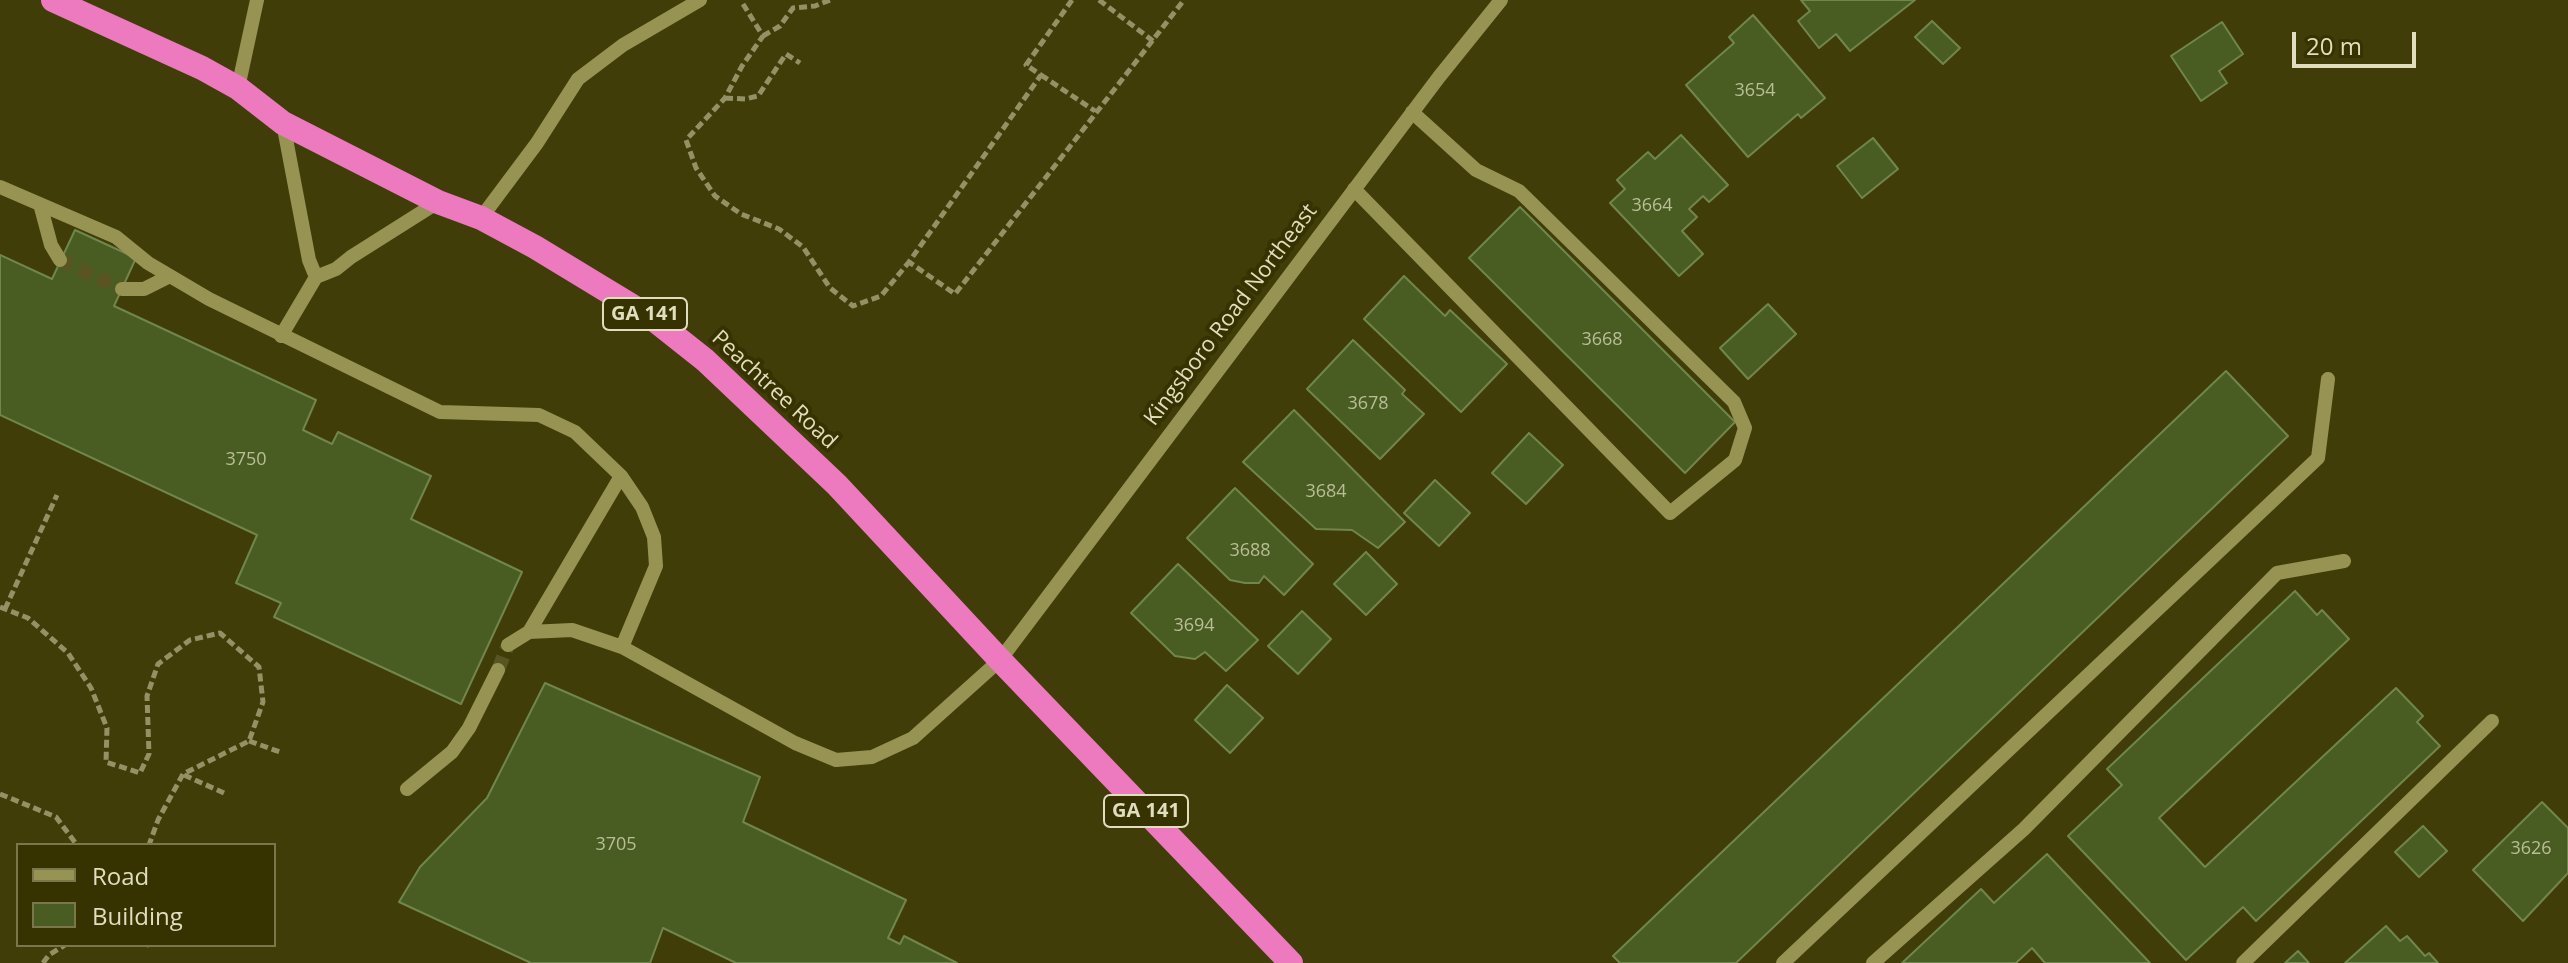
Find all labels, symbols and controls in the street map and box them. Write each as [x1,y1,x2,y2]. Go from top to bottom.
scale bar [2296,16,2420,66]
text: 20 m [2306,29,2362,62]
house number: 3654 [1734,80,1776,102]
house number: 3664 [1631,195,1673,217]
street label: Kingsboro Road Northeast [1139,199,1323,431]
road number: GA 141 [603,298,687,330]
street label: Peachtree Road [706,325,842,455]
house number: 3668 [1581,329,1623,351]
house number: 3678 [1347,393,1389,415]
house number: 3750 [225,449,267,471]
house number: 3684 [1305,481,1347,503]
house number: 3688 [1229,540,1271,562]
house number: 3694 [1173,615,1215,637]
road number: GA 141 [1104,795,1188,827]
house number: 3705 [595,834,637,856]
house number: 3626 [2510,838,2552,860]
legend [16,843,276,947]
text: Road [92,859,149,892]
text: Building [92,899,183,932]

